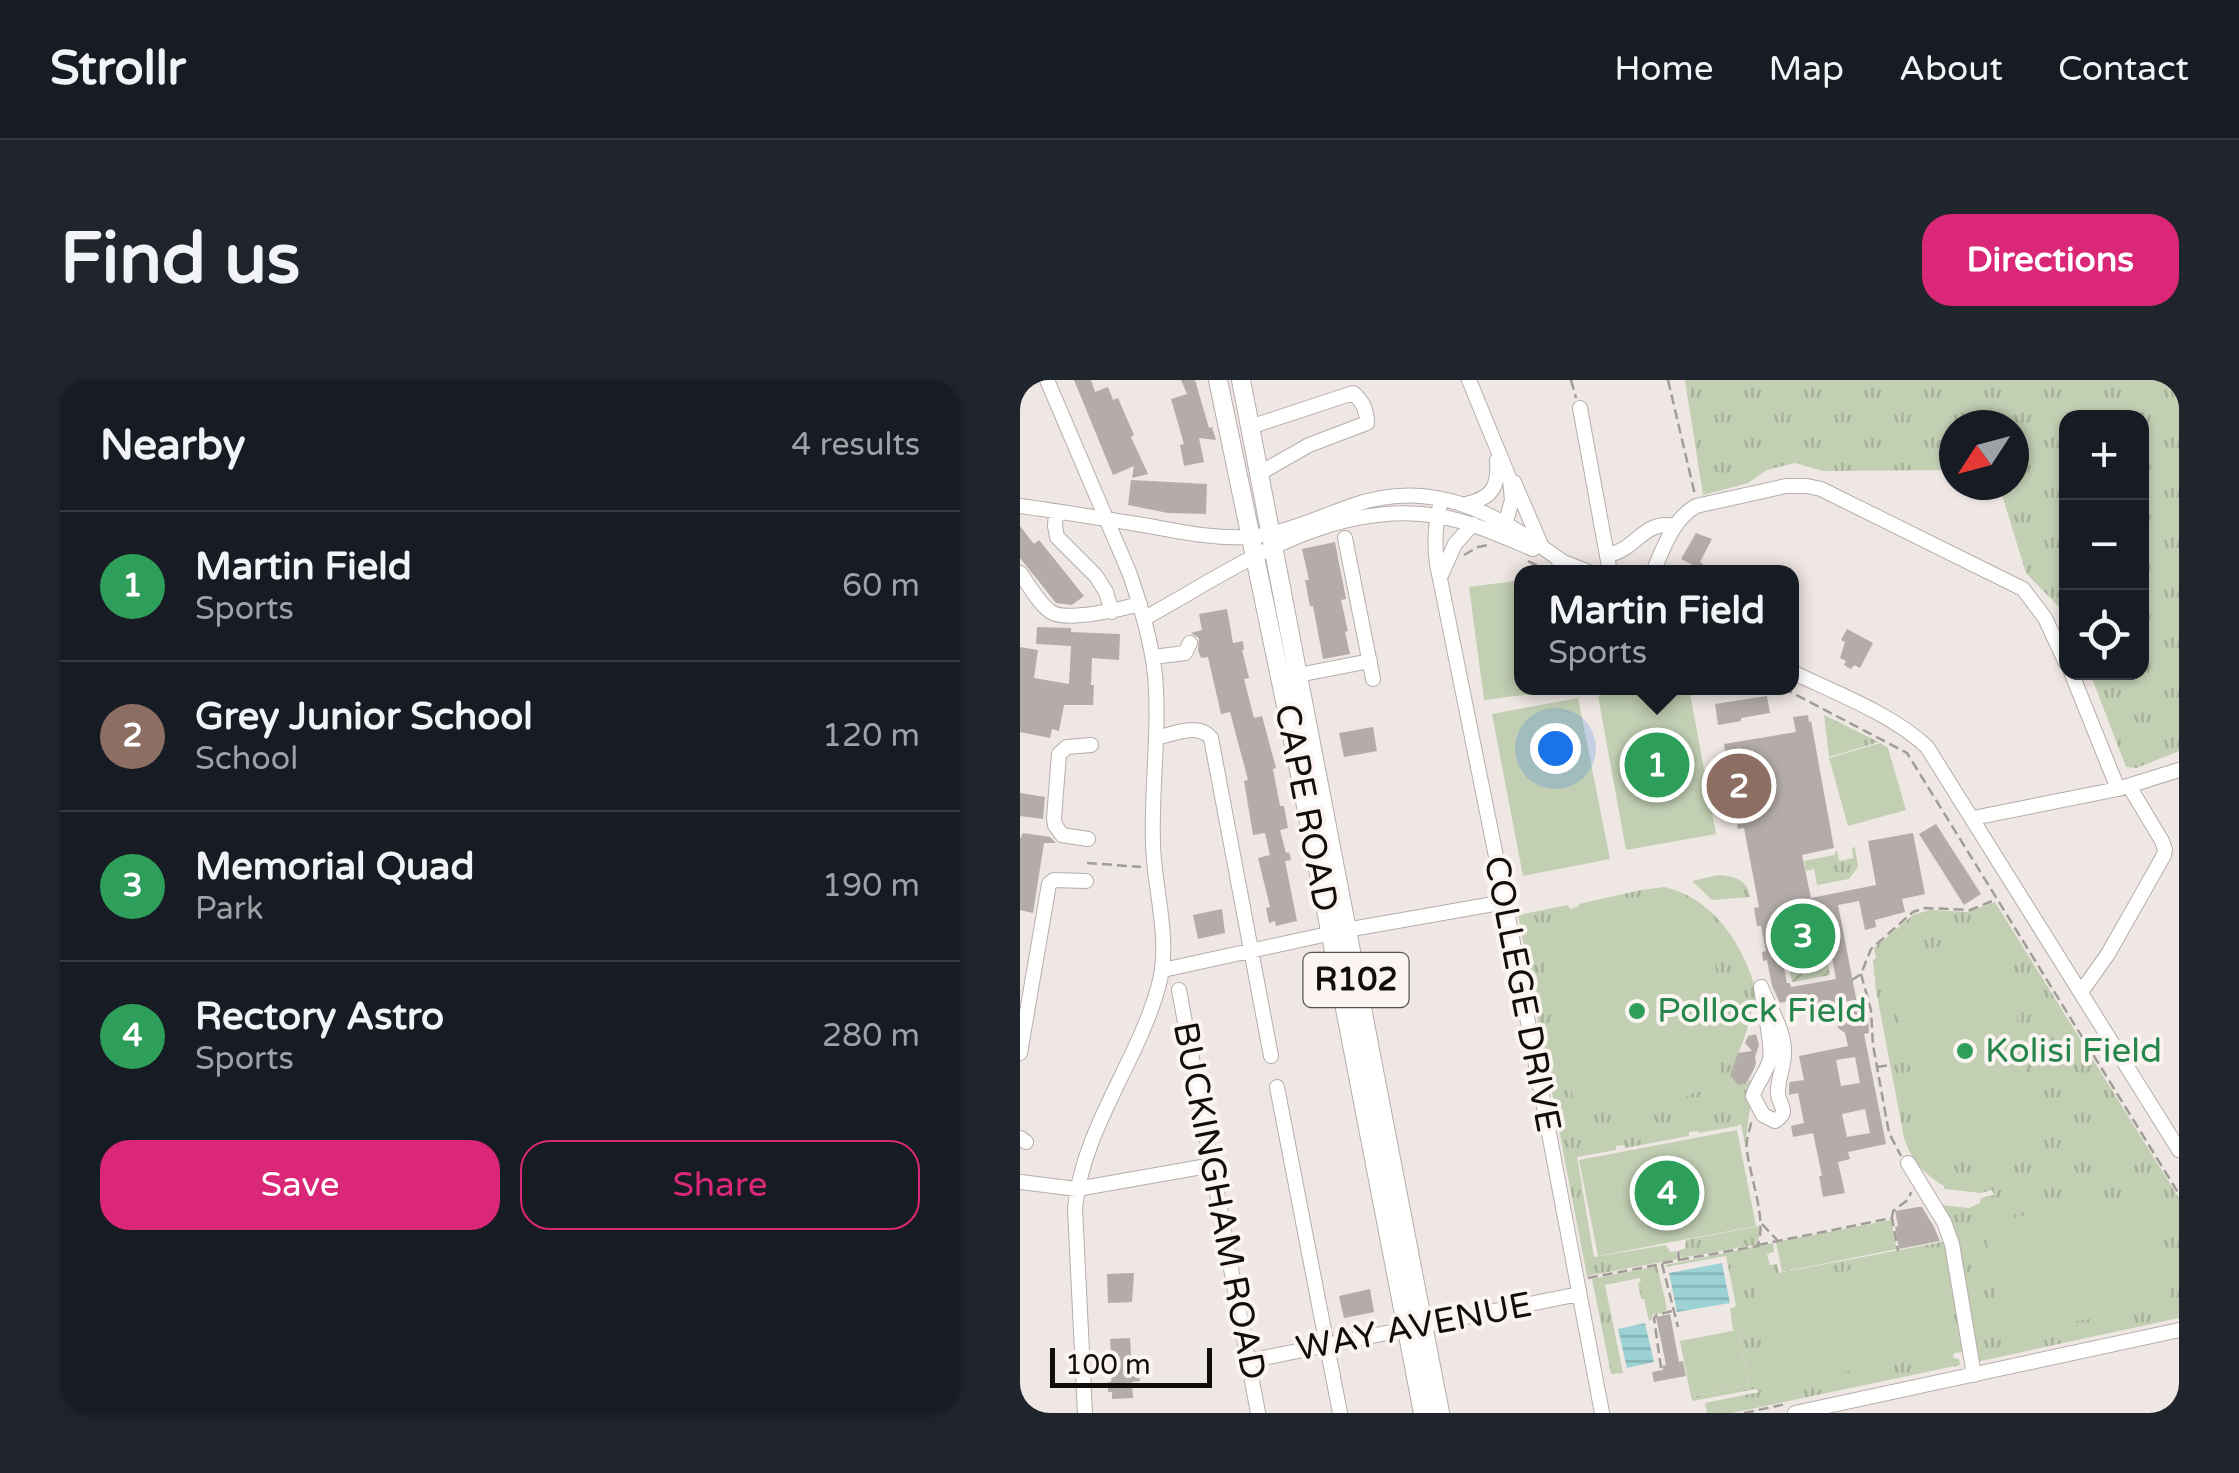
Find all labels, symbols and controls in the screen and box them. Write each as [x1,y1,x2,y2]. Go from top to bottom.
text: Strollr [50,40,186,98]
text: Home [1614,48,1713,90]
text: Map [1768,48,1844,90]
text: About [1899,48,2003,90]
text: Contact [2058,48,2189,90]
button: Directions [1922,214,2179,306]
text: Find us [60,218,300,302]
north arrow [1939,410,2029,500]
map controls [2059,410,2149,680]
button: + [2059,410,2149,500]
text: Nearby [100,420,245,471]
text: 4 results [791,426,920,464]
button: − [2059,500,2149,590]
text: Martin Field [195,544,412,590]
popup [1514,565,1799,695]
text: 1 [122,567,143,605]
text: 60 m [842,567,920,605]
text: Martin Field [1548,588,1765,634]
text: Sports [195,590,294,628]
button: locate [2059,590,2149,680]
text: Sports [1548,634,1647,672]
text: Grey Junior School [195,694,533,740]
street label: CAPE ROAD [1265,701,1347,915]
text: 2 [122,717,143,755]
text: 120 m [822,717,920,755]
your location [1530,723,1581,774]
pin: 1 [1624,728,1690,802]
text: School [195,740,298,778]
pin: 2 [1706,748,1772,824]
text: Memorial Quad [195,844,474,890]
street label: COLLEGE DRIVE [1475,852,1569,1136]
text: 3 [122,867,143,905]
text: 190 m [822,867,920,905]
text: Park [195,890,263,928]
pin: 3 [1770,898,1836,974]
road number: R102 [1304,953,1408,1007]
place label: Pollock Field [1657,990,1867,1032]
text: Rectory Astro [195,994,444,1040]
marker: Pollock Field [1626,1000,1648,1022]
text: 4 [122,1017,143,1055]
text: 280 m [822,1017,920,1055]
street label: BUCKINGHAM ROAD [1164,1018,1274,1384]
place label: Kolisi Field [1985,1030,2162,1072]
text: Sports [195,1040,294,1078]
marker: Kolisi Field [1954,1040,1976,1062]
button: Save [100,1140,500,1230]
button: Share [520,1140,920,1230]
pin: 4 [1634,1156,1700,1230]
street label: WAY AVENUE [1293,1284,1535,1370]
scale bar [1050,1343,1212,1388]
text: 100 m [1065,1348,1151,1382]

